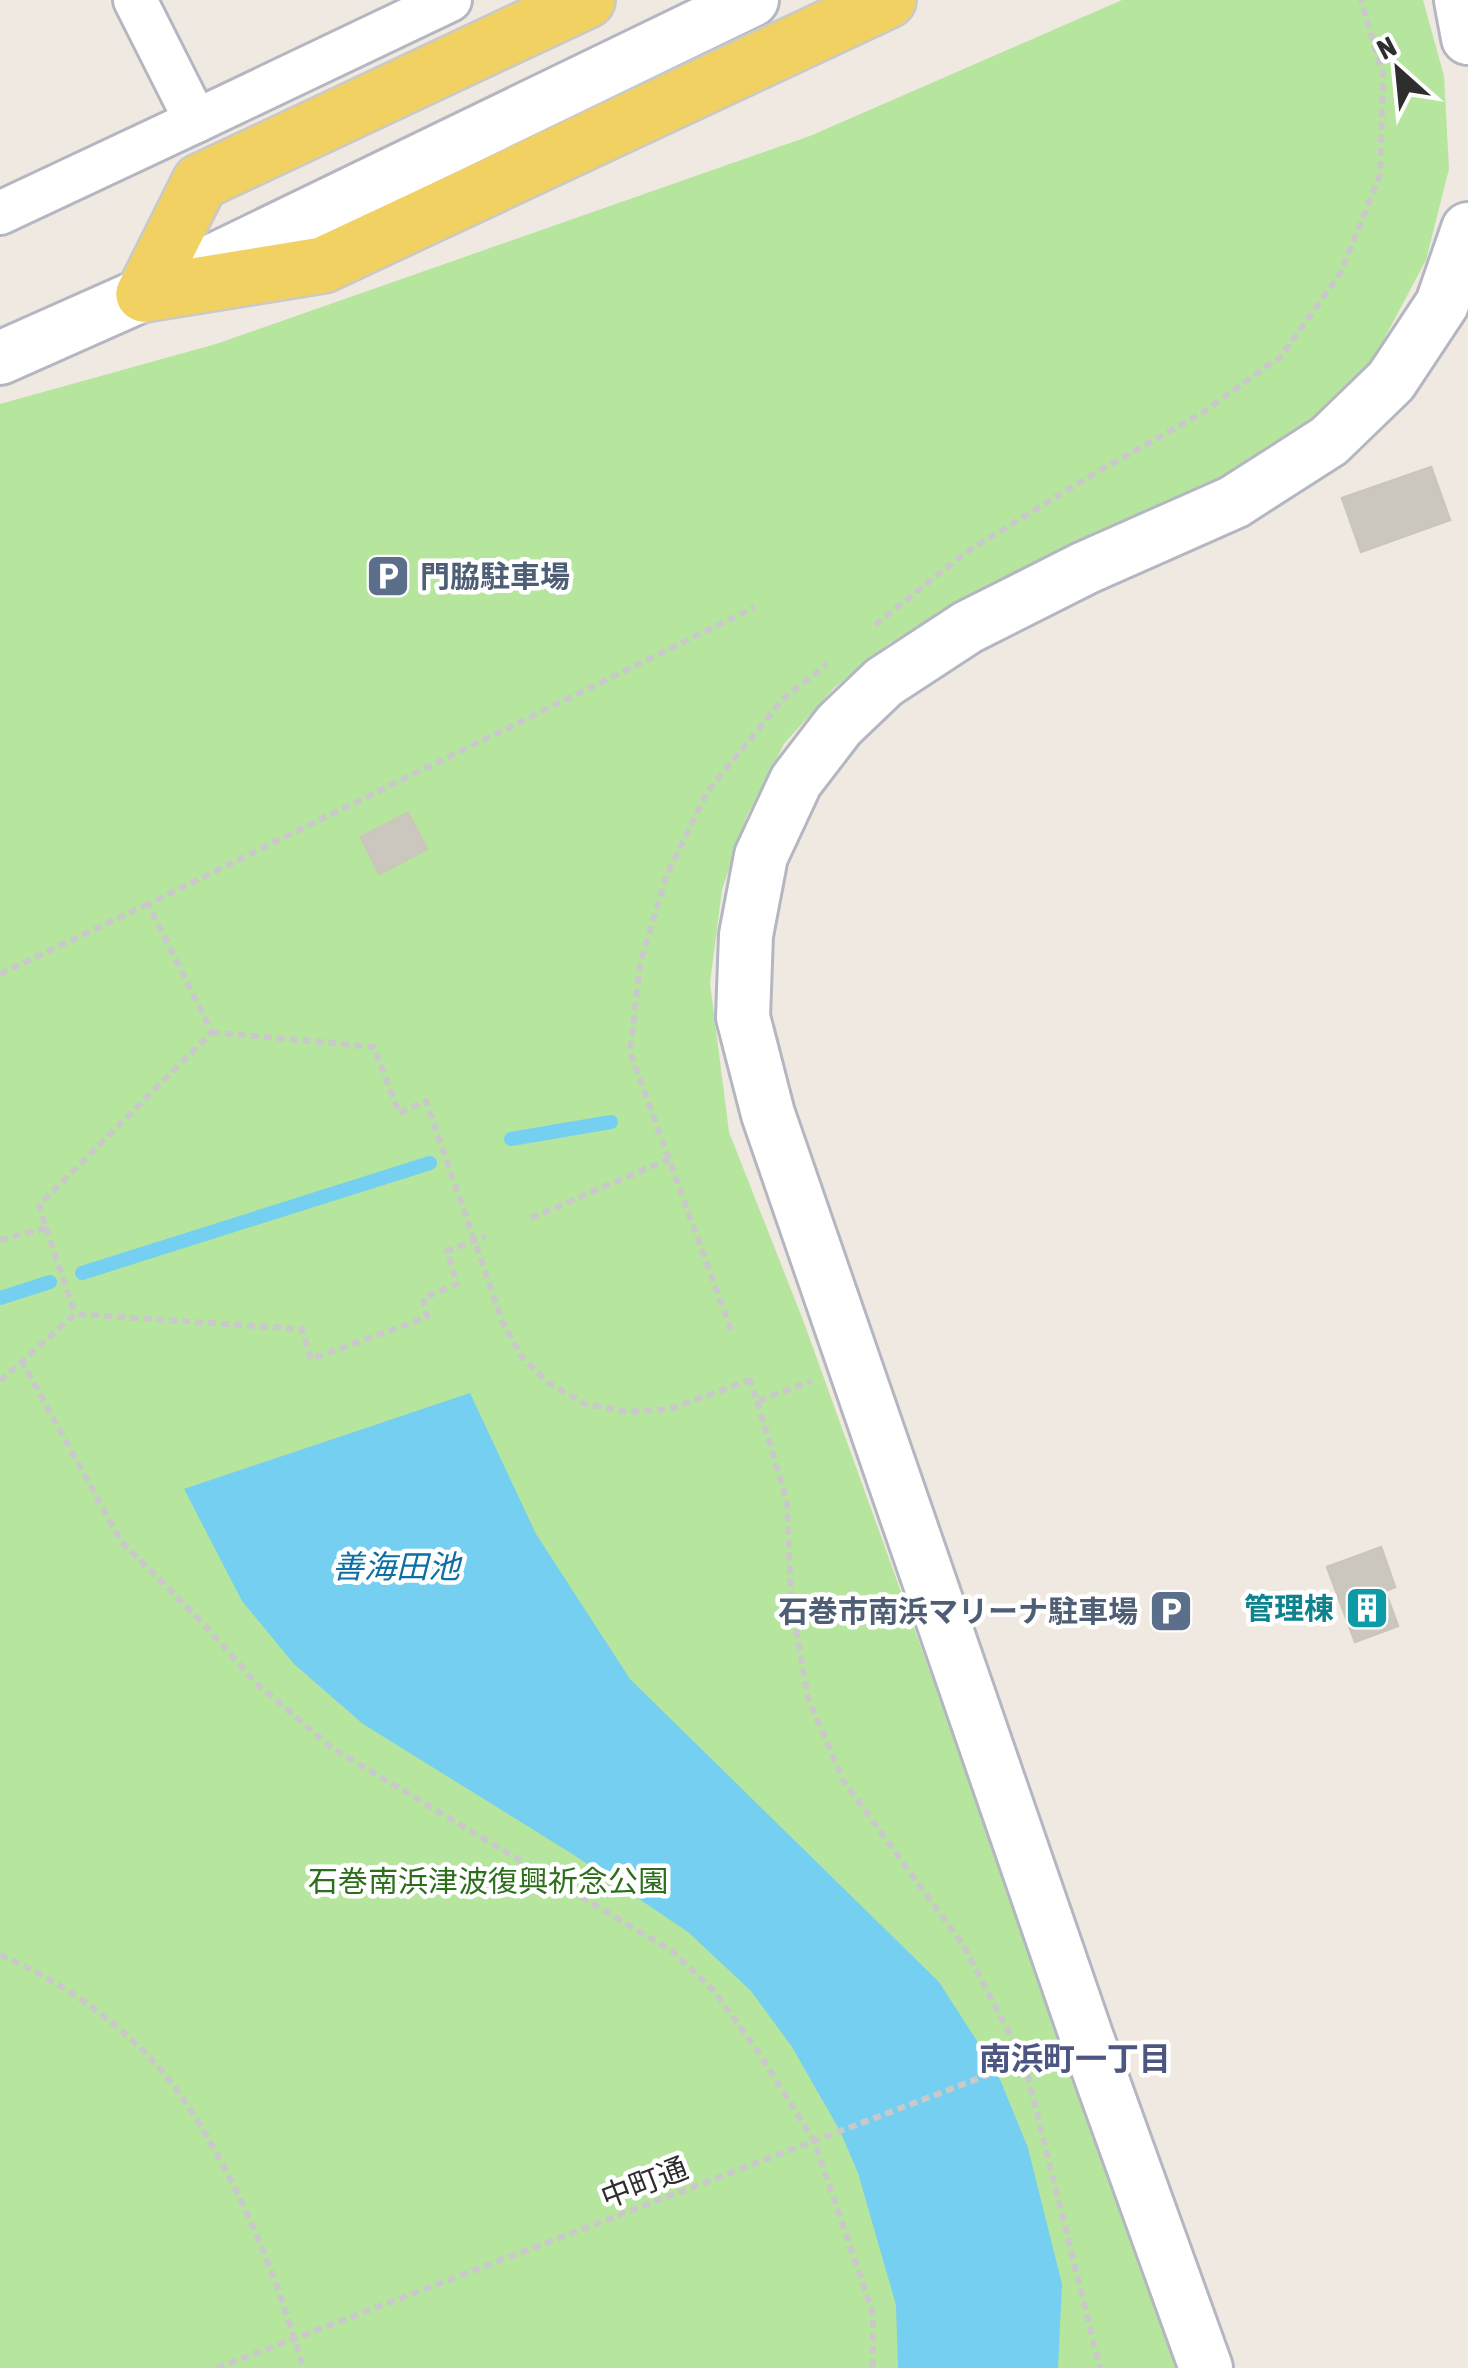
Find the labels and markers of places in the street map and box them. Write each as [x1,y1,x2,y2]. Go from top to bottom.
parking icon: 門脇駐車場 [365,553,411,599]
place label: 門脇駐車場 [420,559,570,593]
building icon: 管理棟 [1344,1585,1390,1631]
parking icon: 石巻市南浜マリーナ駐車場 [1148,1588,1194,1634]
place label: 管理棟 [1244,1591,1334,1625]
place label: 石巻市南浜マリーナ駐車場 [778,1594,1138,1628]

